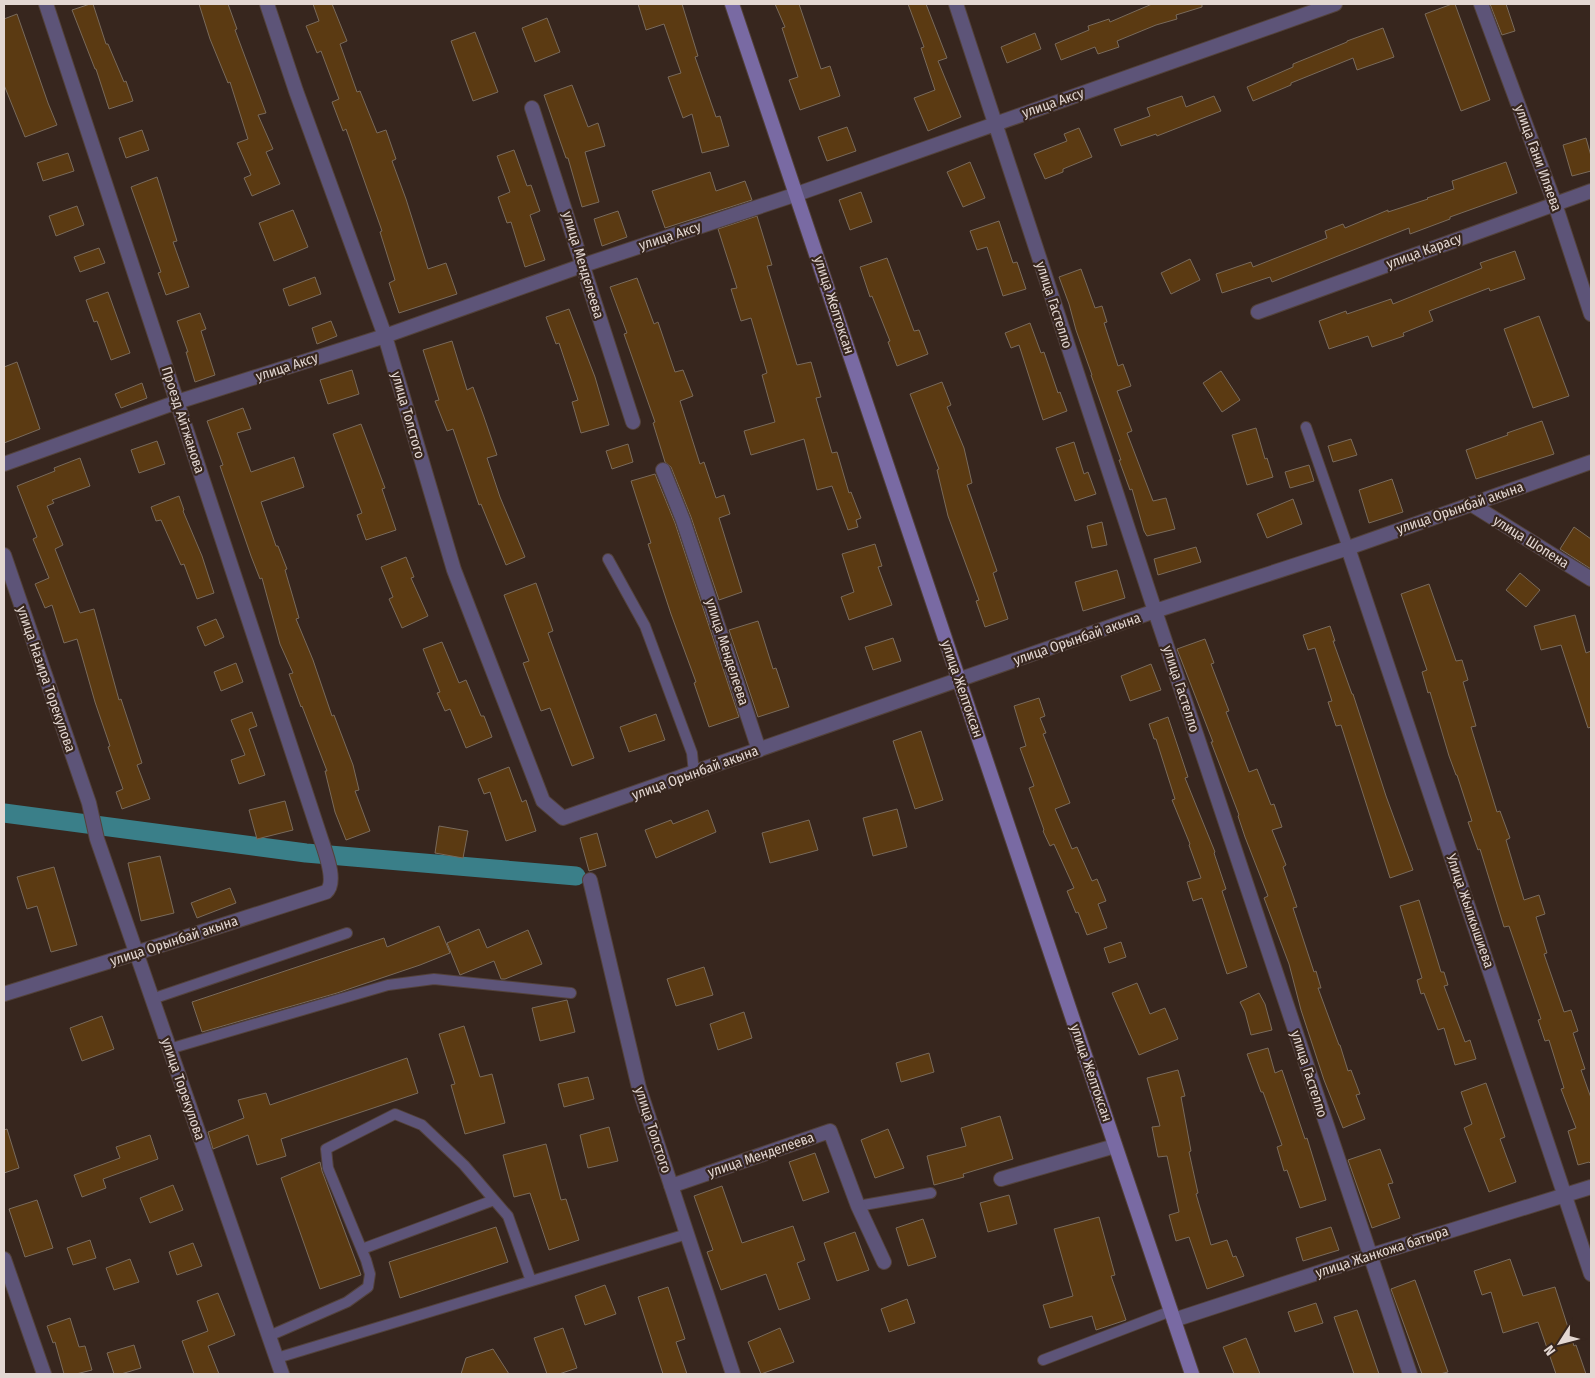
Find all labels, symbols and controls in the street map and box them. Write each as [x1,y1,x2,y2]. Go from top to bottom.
street label: улица Аксу [1020,84,1087,122]
street label: улица Гани Иляева [1511,103,1565,214]
street label: улица Менделеева [559,209,607,321]
street label: улица Аксу [637,218,704,254]
street label: улица Карасу [1384,229,1465,273]
street label: улица Желтоксан [810,254,858,356]
street label: улица Гастелло [1032,260,1076,350]
street label: улица Аксу [254,349,321,385]
street label: Проезд Айтжанова [158,365,208,476]
street label: улица Толстого [387,370,429,460]
street label: улица Орынбай акына [1394,478,1526,538]
street label: улица Шопена [1490,512,1572,572]
street label: улица Менделеева [702,596,752,708]
street label: улица Назира Торекулова [13,604,79,754]
street label: улица Орынбай акына [1011,609,1143,669]
street label: улица Желтоксан [937,638,987,740]
street label: улица Гастелло [1159,644,1203,734]
street label: улица Орынбай акына [629,742,761,804]
street label: Улица Жылкышиева [1442,851,1498,970]
street label: улица Орынбай акына [108,912,240,970]
street label: улица Желтоксан [1066,1022,1116,1124]
street label: улица Гастелло [1287,1029,1331,1119]
street label: улица Торекулова [158,1036,208,1142]
street label: улица Толстого [631,1085,675,1175]
street label: улица Менделеева [706,1129,817,1181]
street label: улица Жанкожа батыра [1314,1222,1451,1281]
north arrow [1535,1318,1585,1368]
text: N [1541,1342,1559,1359]

